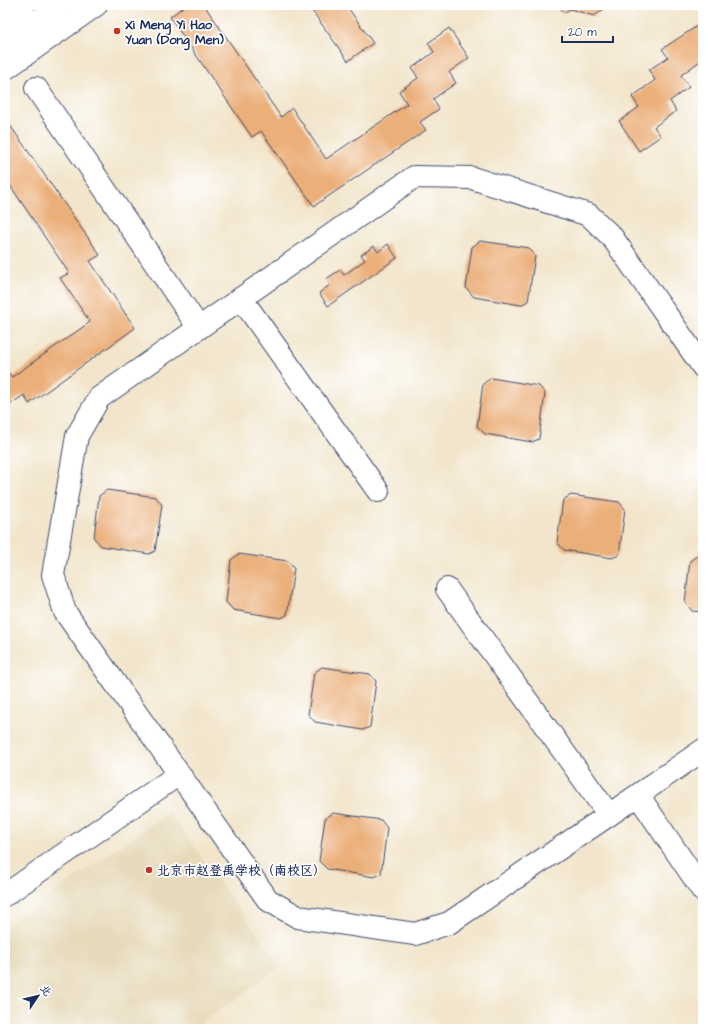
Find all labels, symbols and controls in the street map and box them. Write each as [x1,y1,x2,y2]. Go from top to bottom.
place label: Xi Meng Yi Hao Yuan (Dong Men) [125,16,224,51]
scale bar [562,18,613,44]
text: 20 m [568,24,597,41]
marker: Xi Meng Yi Hao Yuan (Dong Men) [112,26,122,36]
place label: 北京市赵登禹学校（南校区） [157,862,326,880]
marker: 北京市赵登禹学校（南校区） [144,865,154,875]
north arrow [18,976,58,1016]
text: 北 [36,982,55,999]

